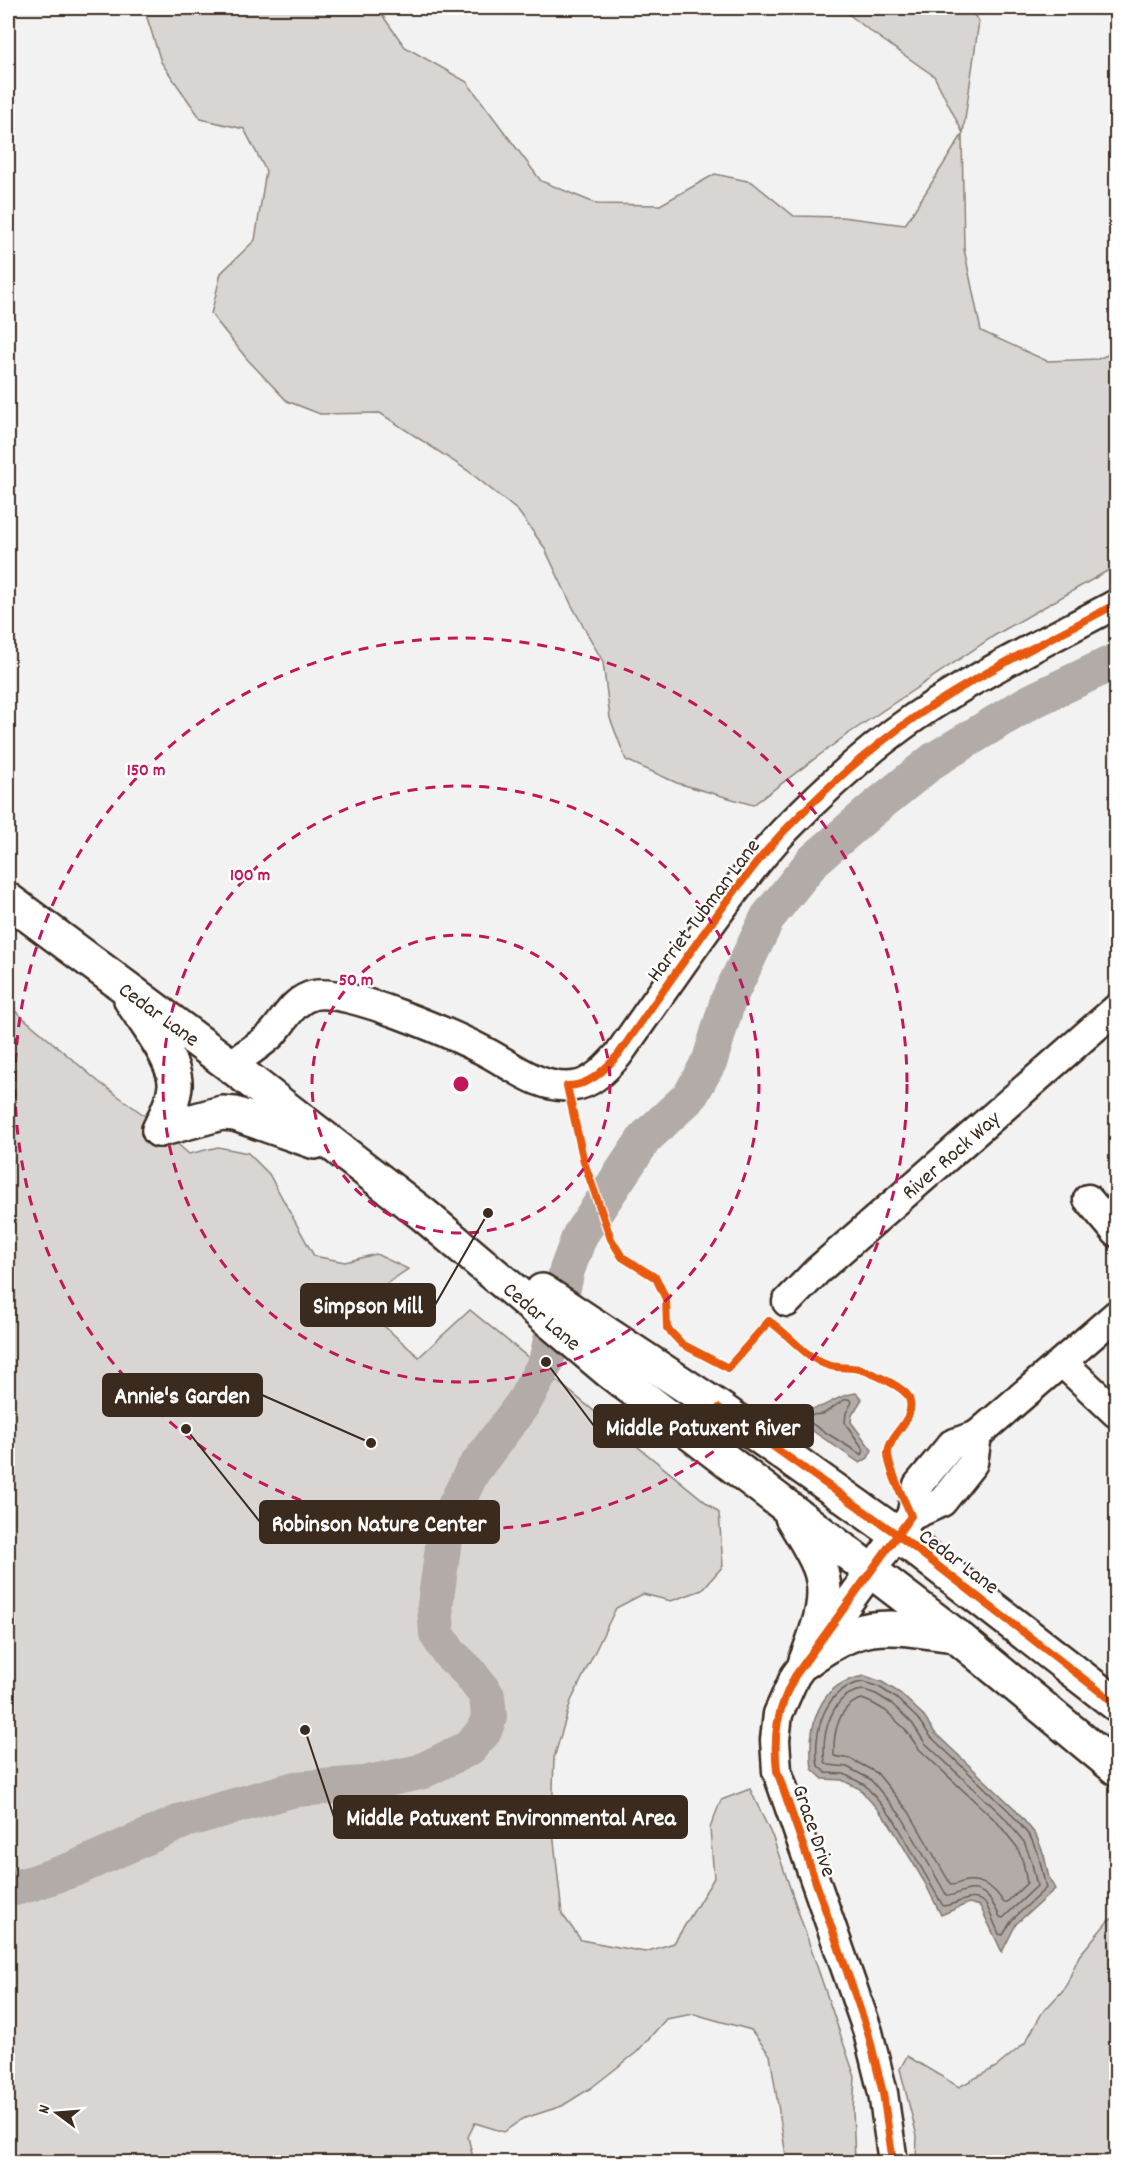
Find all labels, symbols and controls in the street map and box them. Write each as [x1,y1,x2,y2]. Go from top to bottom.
text: 150 m [127,759,165,784]
street label: Harriet Tubman Lane [641,833,769,989]
text: 100 m [230,864,270,889]
text: 50 m [339,969,373,994]
street label: Cedar Lane [111,976,205,1056]
centre of rings [451,1074,471,1094]
street label: River Rock Way [896,1104,1009,1208]
street label: Cedar Lane [495,1276,587,1360]
callout: Simpson Mill [301,1284,435,1326]
text: Simpson Mill [313,1291,423,1325]
callout: Annie's Garden [103,1374,262,1416]
text: Annie's Garden [114,1381,250,1415]
callout: Middle Patuxent River [594,1405,813,1447]
text: Middle Patuxent River [606,1413,801,1447]
callout: Robinson Nature Center [260,1501,499,1543]
text: Robinson Nature Center [272,1509,487,1543]
street label: Cedar Lane [911,1522,1005,1603]
street label: Grace Drive [782,1781,843,1881]
callout: Middle Patuxent Environmental Area [334,1796,687,1838]
text: Middle Patuxent Environmental Area [346,1803,676,1837]
north arrow [27,2083,87,2143]
text: N [33,2102,57,2117]

